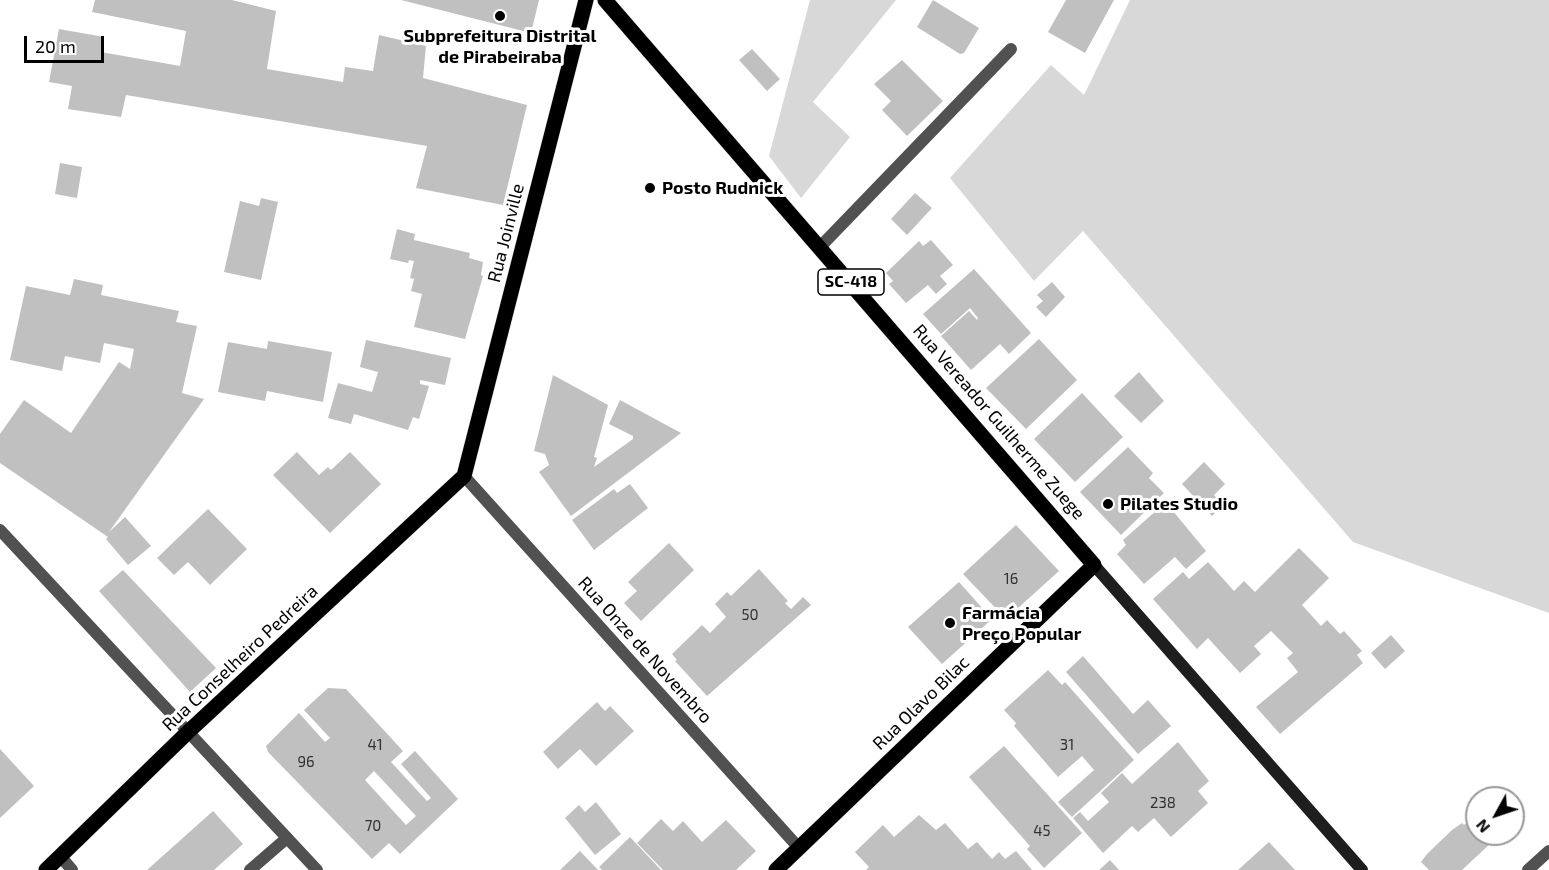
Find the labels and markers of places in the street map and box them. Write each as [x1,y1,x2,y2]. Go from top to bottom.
marker: Subprefeitura Distrital de Pirabeiraba [493,9,507,23]
place label: Subprefeitura Distrital de Pirabeiraba [404,25,596,68]
place label: Posto Rudnick [662,177,783,199]
marker: Posto Rudnick [643,181,657,195]
place label: Pilates Studio [1120,493,1238,515]
marker: Pilates Studio [1101,497,1115,511]
place label: Farmácia Preço Popular [962,602,1081,644]
marker: Farmácia Preço Popular [943,616,957,630]

